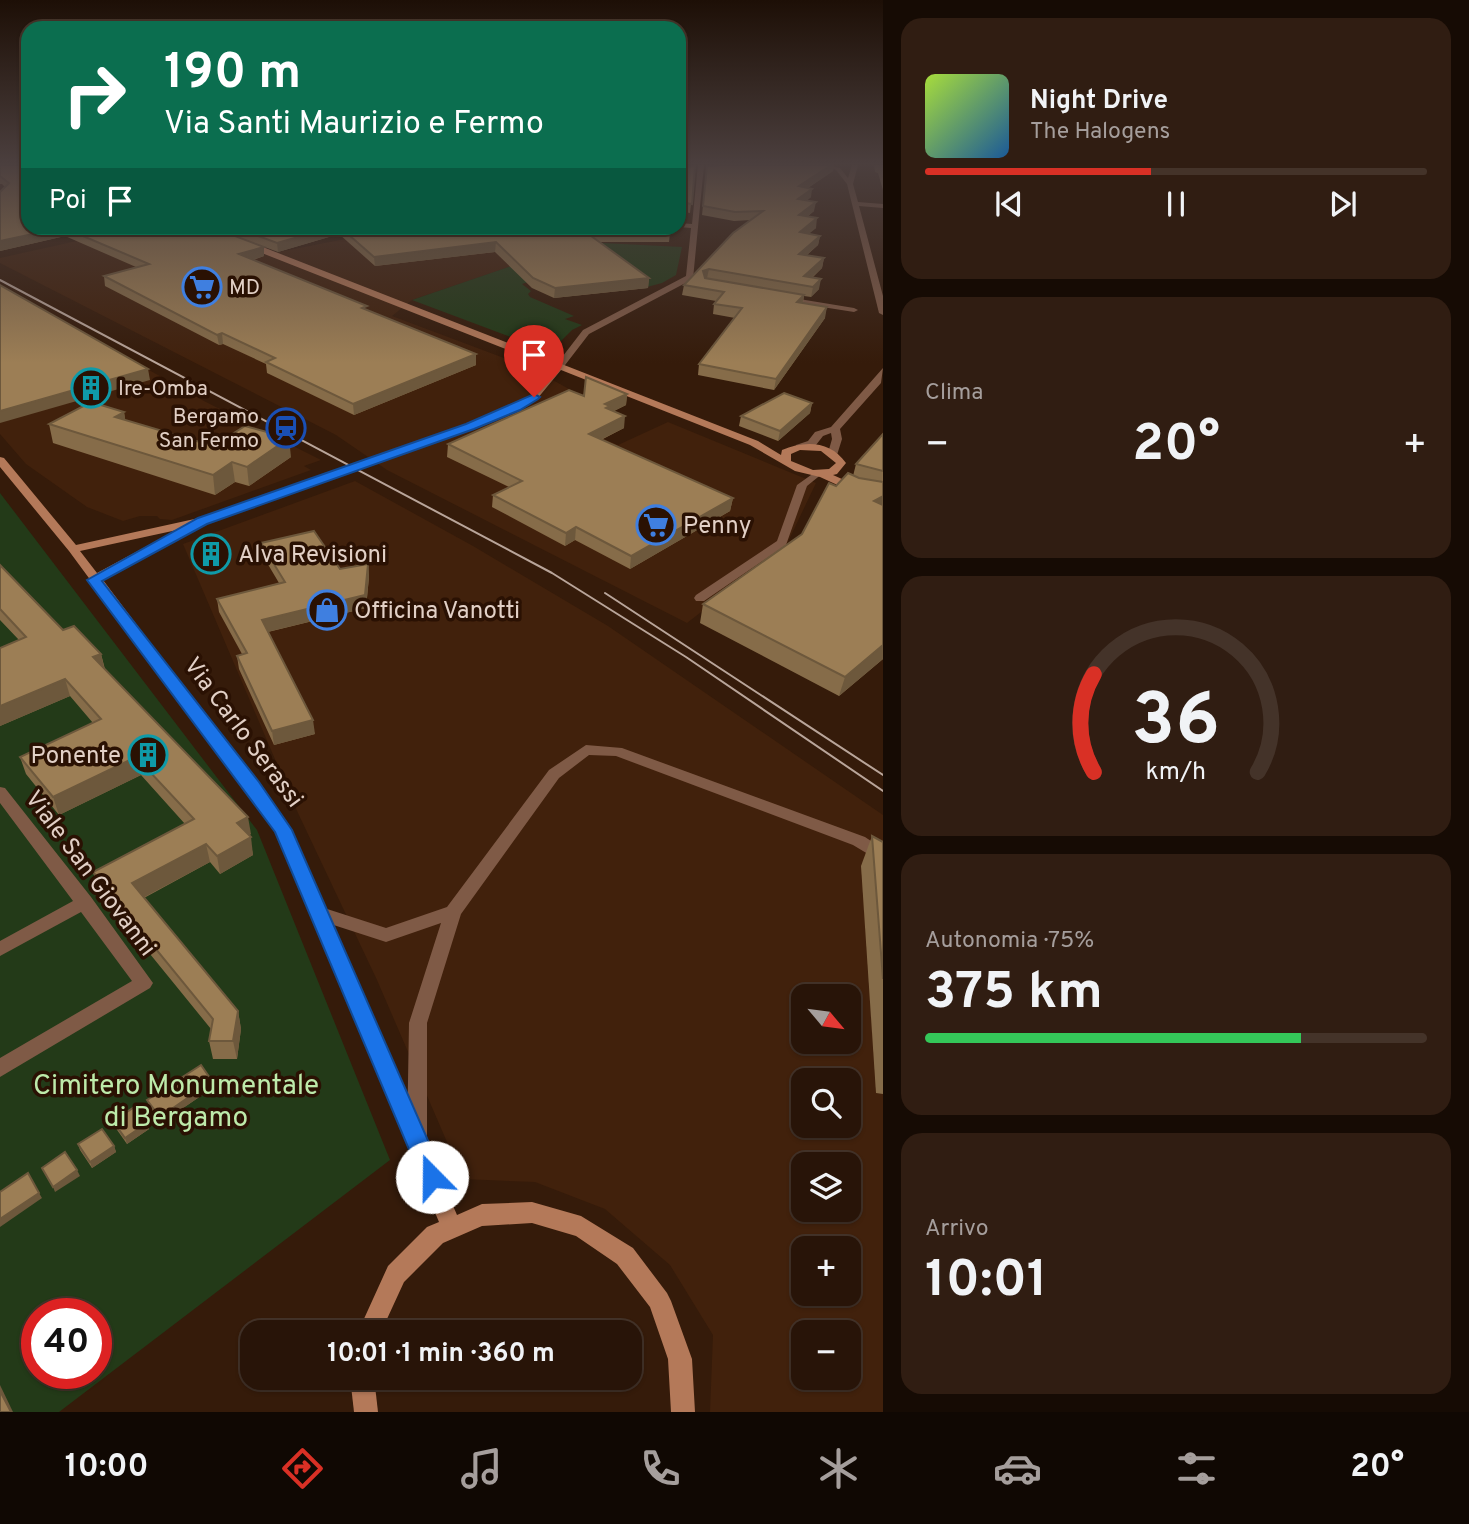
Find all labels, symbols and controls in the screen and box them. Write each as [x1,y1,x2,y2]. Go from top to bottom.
text: 190 m [164,44,301,106]
icon: right [49,49,140,140]
text: Night Drive [1030,85,1168,118]
text: Via Santi Maurizio e Fermo [164,105,544,145]
text: The Halogens [1030,118,1170,147]
icon: arrive [101,182,139,220]
text: Poi [49,185,87,218]
icon: previous [990,185,1028,223]
icon: pause [1157,185,1195,223]
icon: next [1324,185,1362,223]
supermarket icon: MD [181,266,223,308]
place label: MD [229,275,260,302]
pin [504,325,564,397]
icon: arrive [515,336,553,374]
building icon: Ire-Omba [70,367,112,409]
place label: Ire-Omba [118,376,208,403]
text: Clima [925,379,983,408]
place label: Bergamo San Fermo [159,404,259,455]
station icon: Bergamo San Fermo [265,407,307,449]
text: 20° [1132,413,1220,479]
text: − [925,422,950,471]
text: + [1402,422,1427,471]
supermarket icon: Penny [635,504,677,546]
place label: Penny [683,512,751,542]
building icon: Alva Revisioni [190,533,232,575]
place label: Alva Revisioni [238,541,387,571]
shop icon: Officina Vanotti [306,589,348,631]
place label: Officina Vanotti [354,597,520,627]
street label: Via Carlo Serassi [176,652,309,814]
text: 36 [1132,678,1220,770]
building icon: Ponente [127,734,169,776]
place label: Ponente [31,742,121,772]
text: km/h [1146,757,1206,789]
street label: Viale San Giovanni [17,785,161,963]
text: Autonomia · 75% [925,927,1094,956]
text: 375 km [925,961,1103,1027]
north arrow [791,984,861,1054]
map controls [791,984,861,1390]
button: search [791,1068,861,1138]
park label: Cimitero Monumentale di Bergamo [33,1069,319,1137]
position arrow [395,1140,469,1214]
button: layers [791,1152,861,1222]
text: Arrivo [925,1215,989,1244]
button: + [791,1236,861,1306]
text: 10:01 [925,1249,1048,1315]
speed limit sign: 40 [21,1298,112,1389]
button: − [791,1320,861,1390]
text: 10:01 · 1 min · 360 m [327,1338,555,1371]
icon: directions [278,1444,327,1493]
icon: music [457,1444,506,1493]
icon: phone [636,1444,685,1493]
icon: climate [814,1444,863,1493]
icon: car [993,1444,1042,1493]
icon: filters [1172,1444,1221,1493]
text: 10:00 [65,1448,149,1488]
text: 20° [1350,1448,1404,1488]

